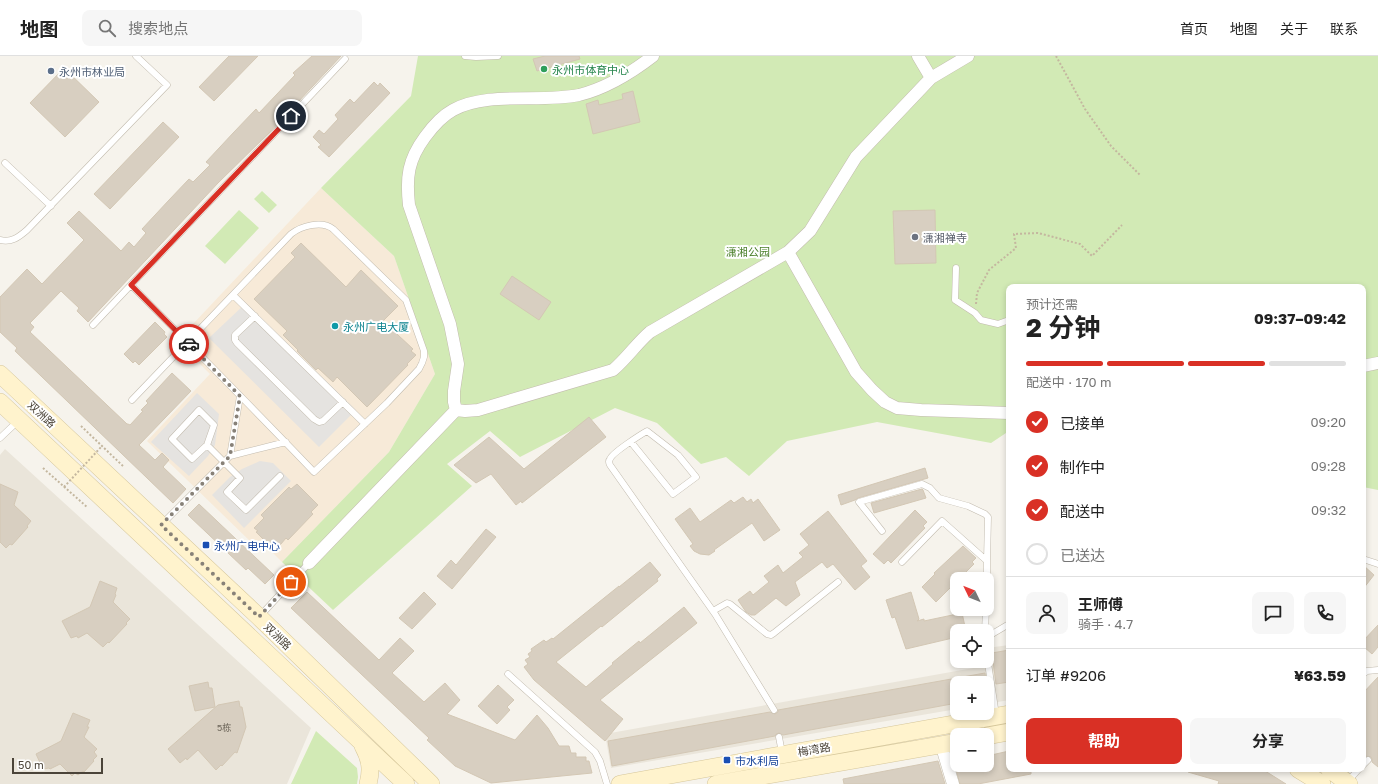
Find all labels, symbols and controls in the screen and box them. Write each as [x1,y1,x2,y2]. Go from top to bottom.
search box [82,10,362,46]
text: 地图 [20,17,58,40]
icon: search [96,17,118,39]
text: 搜索地点 [128,19,188,37]
text: 首页 [1180,20,1208,37]
text: 地图 [1230,20,1258,37]
text: 关于 [1280,20,1308,37]
text: 联系 [1330,20,1358,37]
place label: 永州市体育中心 [552,63,629,76]
marker: 永州市体育中心 [539,64,549,74]
place label: 永州市林业局 [59,65,125,78]
marker: 永州市林业局 [46,66,56,76]
pin [274,99,308,133]
icon: home [280,105,302,127]
place label: 潇湘禅寺 [923,231,967,244]
marker: 潇湘禅寺 [910,232,920,242]
park label: 潇湘公园 [726,245,770,258]
text: 预计还需 [1026,296,1078,312]
text: 09:37–09:42 [1254,309,1346,327]
text: 2 分钟 [1026,312,1100,343]
place label: 永州广电大厦 [343,320,409,333]
marker: 永州广电大厦 [330,321,340,331]
courier [169,324,209,364]
icon: car [178,333,200,355]
text: 配送中 · 170 m [1026,374,1111,390]
street label: 双洲路 [25,398,59,430]
icon: check [1026,411,1048,433]
text: 已接单 [1060,414,1105,432]
text: 09:20 [1311,414,1346,430]
icon: check [1026,455,1048,477]
text: 制作中 [1060,458,1105,476]
text: 09:28 [1311,458,1346,474]
icon: check [1026,499,1048,521]
text: 配送中 [1060,502,1105,520]
text: 09:32 [1311,502,1346,518]
place label: 永州广电中心 [214,539,280,552]
marker: 永州广电中心 [201,540,211,550]
text: 已送达 [1060,546,1105,564]
pin [274,565,308,599]
icon: bag [280,571,302,593]
north arrow [950,572,994,616]
map controls [950,572,994,772]
button: person [1026,592,1068,634]
button: chat [1252,592,1294,634]
button: phone [1304,592,1346,634]
text: 王师傅 [1078,595,1123,613]
text: 骑手 · 4.7 [1078,616,1133,632]
street label: 双洲路 [262,620,294,652]
button: locate [950,624,994,668]
text: 订单 #9206 [1026,666,1106,684]
text: ¥63.59 [1294,666,1346,684]
button: + [950,676,994,720]
button: 帮助 [1026,718,1182,764]
button: 分享 [1190,718,1346,764]
house number: 5栋 [217,722,231,733]
button: − [950,728,994,772]
street label: 梅湾路 [797,740,831,758]
place label: 市水利局 [735,754,779,767]
marker: 市水利局 [722,755,732,765]
scale bar [12,756,103,775]
text: 50 m [18,758,44,771]

